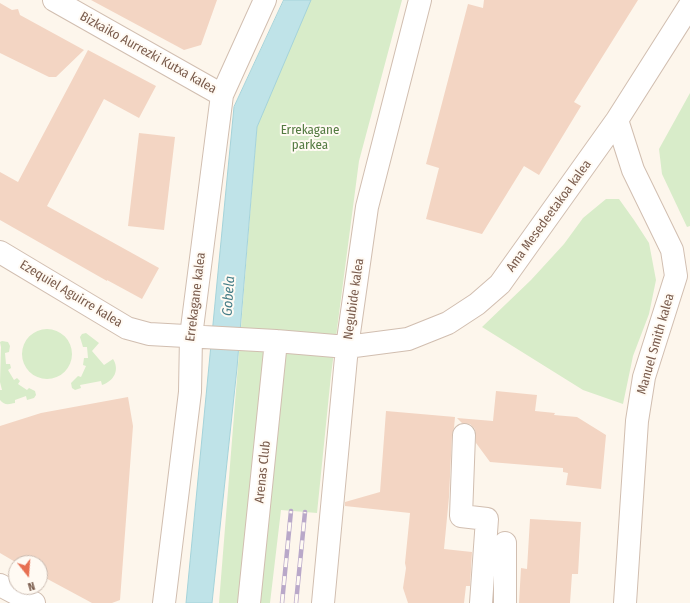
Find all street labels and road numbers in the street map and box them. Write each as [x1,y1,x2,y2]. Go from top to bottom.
street label: Bizkaiko Aurrezki Kutxa kalea [77,9,219,97]
street label: Ama Mesedeetakoa kalea [503,157,595,275]
street label: Errekagane kalea [183,251,209,343]
street label: Ezequiel Aguirre kalea [17,257,125,331]
street label: Negubide kalea [341,257,367,341]
street label: Manuel Smith kalea [634,292,678,396]
street label: Arenas Club [252,440,274,504]

